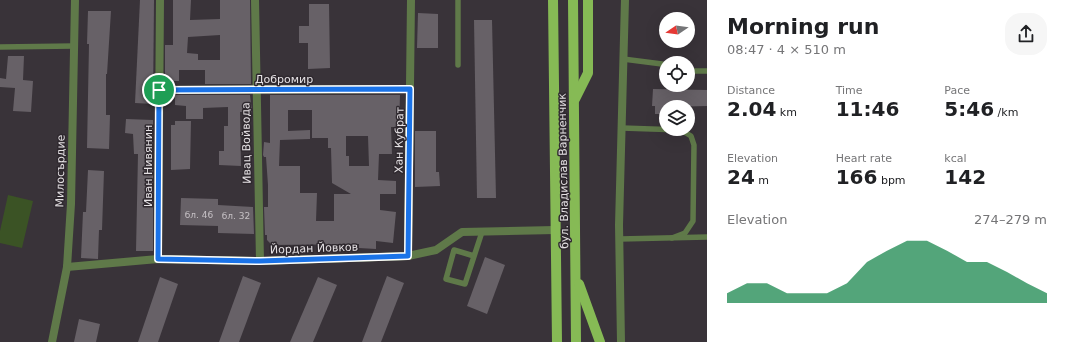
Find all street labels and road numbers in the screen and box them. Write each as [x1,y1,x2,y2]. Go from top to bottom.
street label: Добромир [255,73,313,86]
street label: бул. Владислав Варненчик [556,93,571,249]
street label: Ивац Войвода [239,102,254,184]
street label: Хан Кубрат [392,106,407,173]
street label: Иван Нивянин [142,125,155,207]
street label: Милосърдие [53,134,68,207]
street label: Йордан Йовков [270,240,358,257]

